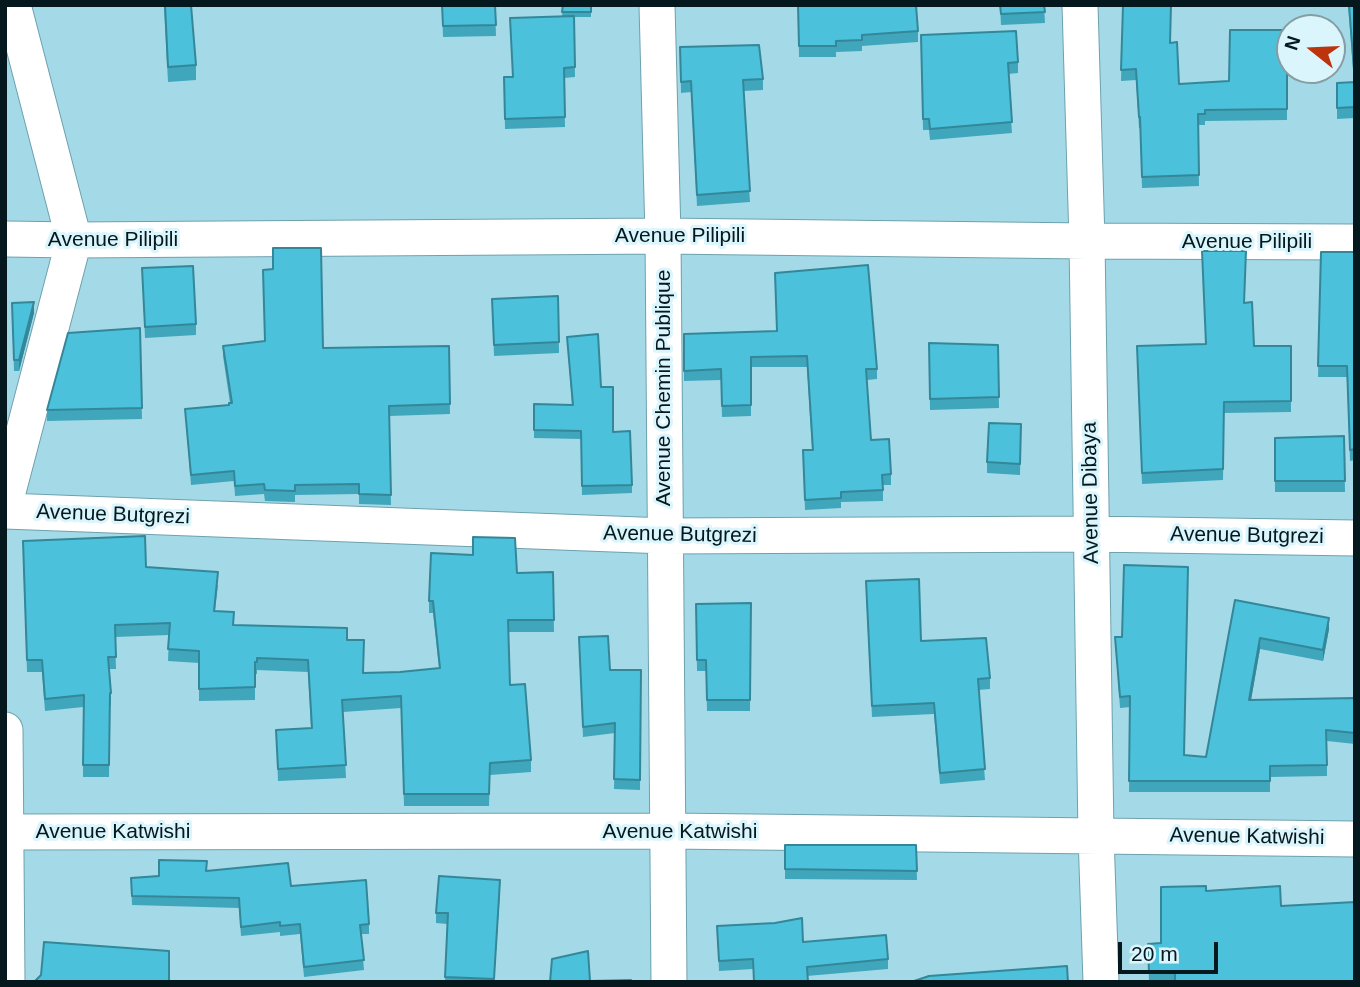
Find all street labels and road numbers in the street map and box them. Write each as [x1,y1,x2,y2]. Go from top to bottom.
street label: Avenue Pilipili [615,223,745,249]
street label: Avenue Pilipili [48,227,178,253]
street label: Avenue Pilipili [1182,229,1312,255]
street label: Avenue Chemin Publique [651,270,677,506]
street label: Avenue Dibaya [1077,422,1105,564]
street label: Avenue Butgrezi [36,500,190,530]
street label: Avenue Butgrezi [603,521,757,549]
street label: Avenue Butgrezi [1170,522,1324,550]
street label: Avenue Katwishi [36,819,190,845]
street label: Avenue Katwishi [603,819,757,845]
street label: Avenue Katwishi [1169,823,1325,851]

